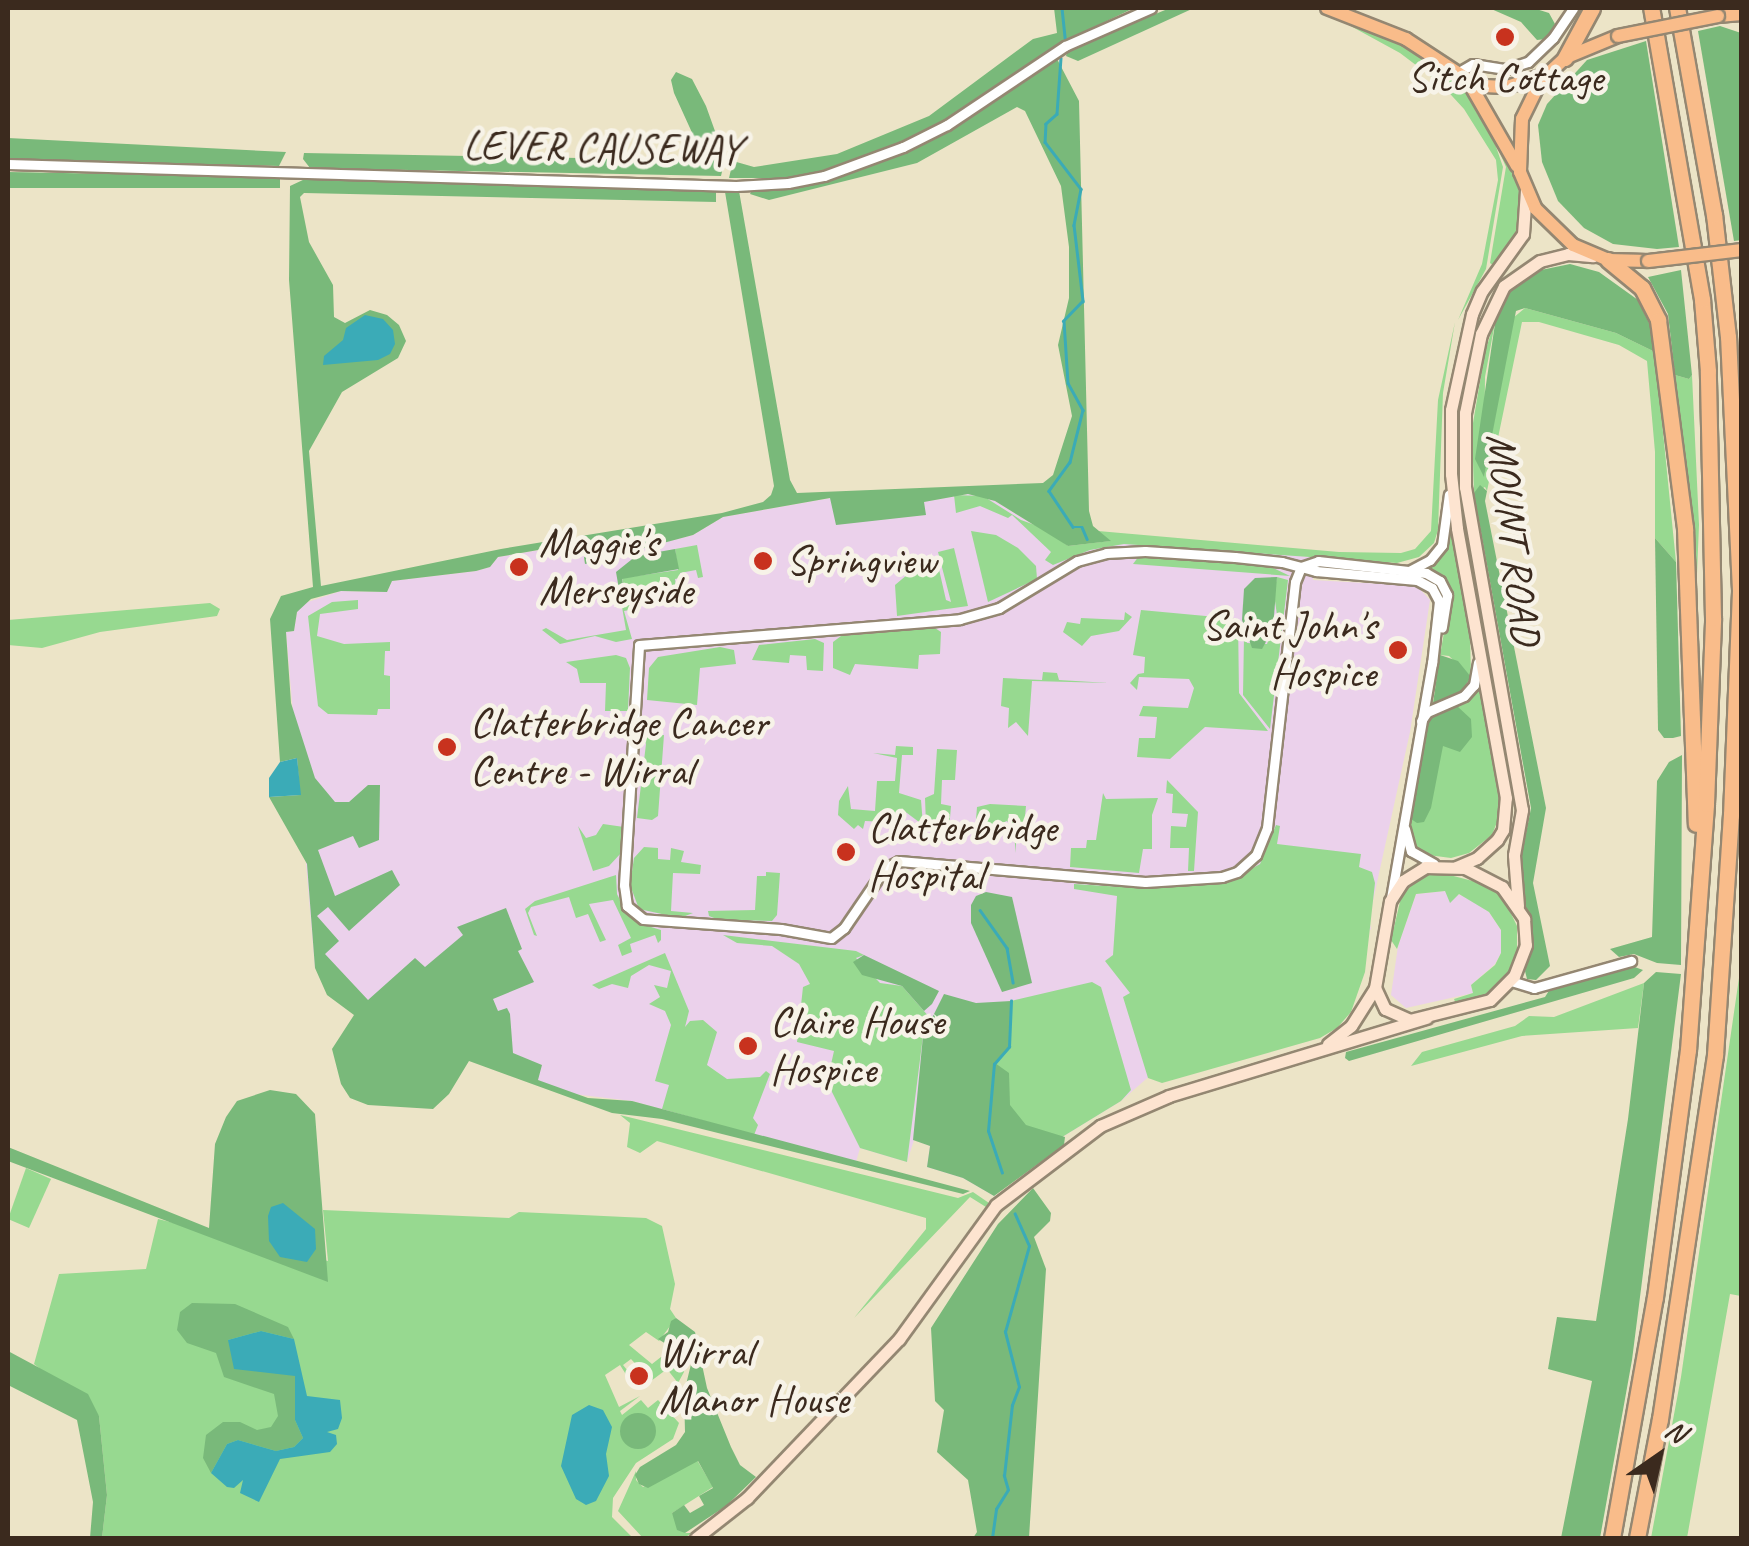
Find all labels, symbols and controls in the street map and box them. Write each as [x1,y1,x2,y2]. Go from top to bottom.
marker: Sitch Cottage [1494,26,1516,48]
place label: Sitch Cottage [1408,53,1602,103]
street label: LEVER CAUSEWAY [463,120,741,176]
street label: MOUNT ROAD [1475,430,1551,648]
place label: Maggie's Merseyside [539,518,693,616]
place label: Springview [786,536,936,586]
marker: Springview [750,548,776,574]
marker: Maggie's Merseyside [508,556,530,578]
place label: Saint John's Hospice [1202,601,1376,700]
marker: Saint John's Hospice [1385,637,1411,663]
place label: Clatterbridge Cancer Centre - Wirral [470,698,769,796]
marker: Clatterbridge Cancer Centre - Wirral [434,734,460,760]
place label: Clatterbridge Hospital [868,803,1056,901]
marker: Clatterbridge Hospital [833,839,859,865]
place label: Claire House Hospice [770,997,944,1096]
marker: Claire House Hospice [735,1033,761,1059]
place label: Wirral Manor House [659,1327,849,1425]
marker: Wirral Manor House [628,1365,650,1387]
north arrow [1609,1406,1709,1506]
text: N [1659,1411,1693,1450]

